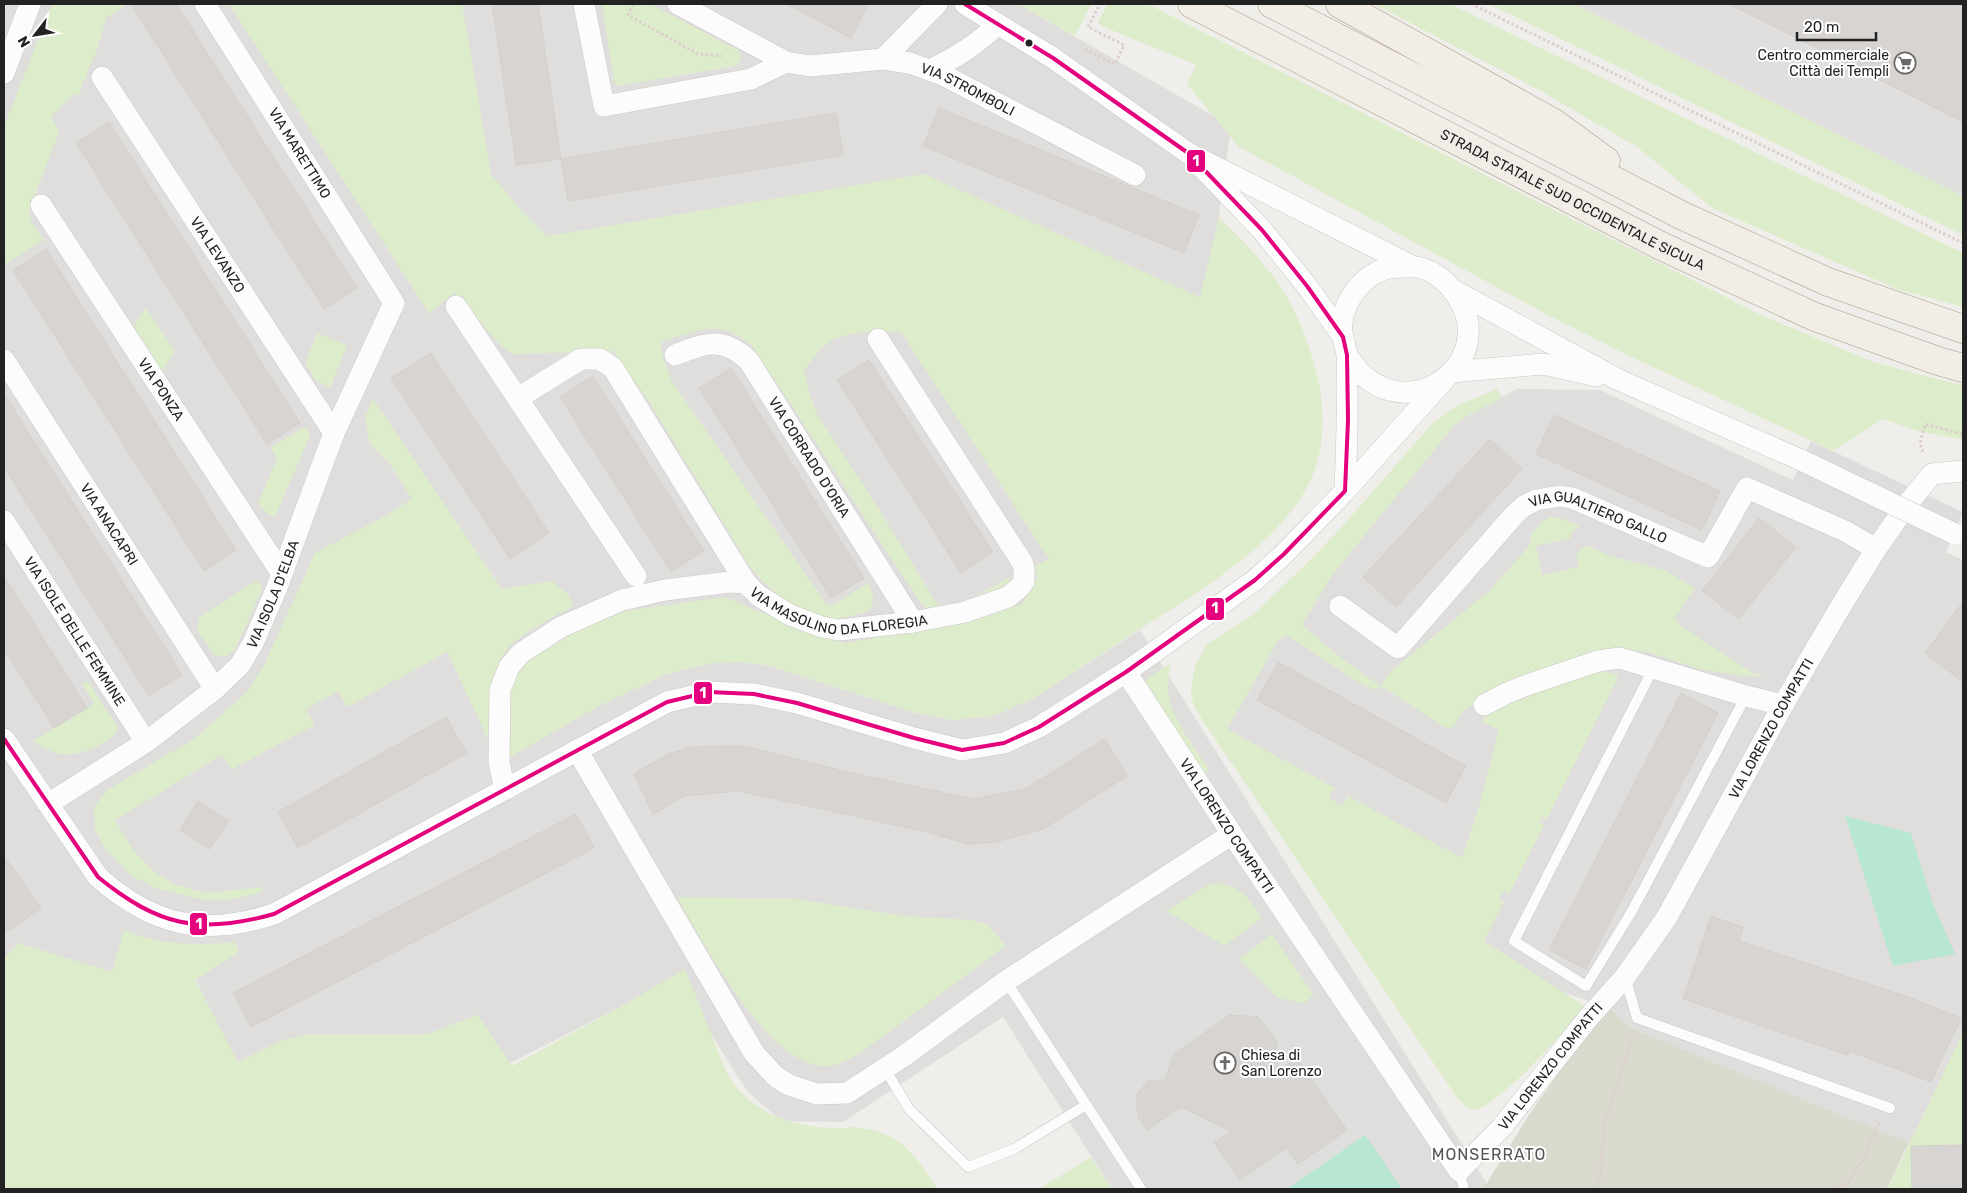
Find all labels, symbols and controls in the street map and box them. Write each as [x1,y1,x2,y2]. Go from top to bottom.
north arrow [10,10,60,60]
scale bar [1797,10,1876,42]
text: 20 m [1804,18,1839,36]
text: N [14,33,34,50]
unlabelled marker [1024,38,1034,48]
place label: Centro commerciale Città dei Templi [1758,47,1889,80]
supermarket icon: Centro commerciale Città dei Templi [1893,51,1917,75]
street label: VIA STROMBOLI [918,60,1017,120]
street label: VIA MARETTIMO [265,105,334,202]
street label: STRADA STATALE SUD OCCIDENTALE SICULA [1437,126,1708,274]
line badge: 1 [1186,149,1206,173]
text: 1 [1193,153,1200,170]
street label: VIA LEVANZO [186,214,248,296]
street label: VIA PONZA [134,355,188,425]
street label: VIA CORRADO D'ORIA [765,394,853,521]
street label: VIA ANACAPRI [76,480,141,569]
street label: VIA GUALTIERO GALLO [1526,488,1670,547]
street label: VIA ISOLA D'ELBA [244,537,303,652]
street label: VIA ISOLE DELLE FEMMINE [20,554,129,709]
street label: VIA MASOLINO DA FLOREGIA [746,584,930,639]
line badge: 1 [1205,597,1225,621]
text: 1 [1212,600,1219,617]
street label: VIA LORENZO COMPATTI [1725,656,1817,802]
line badge: 1 [693,681,713,705]
text: 1 [700,685,707,702]
street label: VIA LORENZO COMPATTI [1176,755,1277,897]
line badge: 1 [189,912,208,936]
text: 1 [196,916,203,933]
street label: VIA LORENZO COMPATTI [1495,999,1607,1134]
place label: Chiesa di San Lorenzo [1241,1047,1322,1080]
church icon: Chiesa di San Lorenzo [1213,1051,1237,1075]
district label: MONSERRATO [1432,1145,1546,1164]

